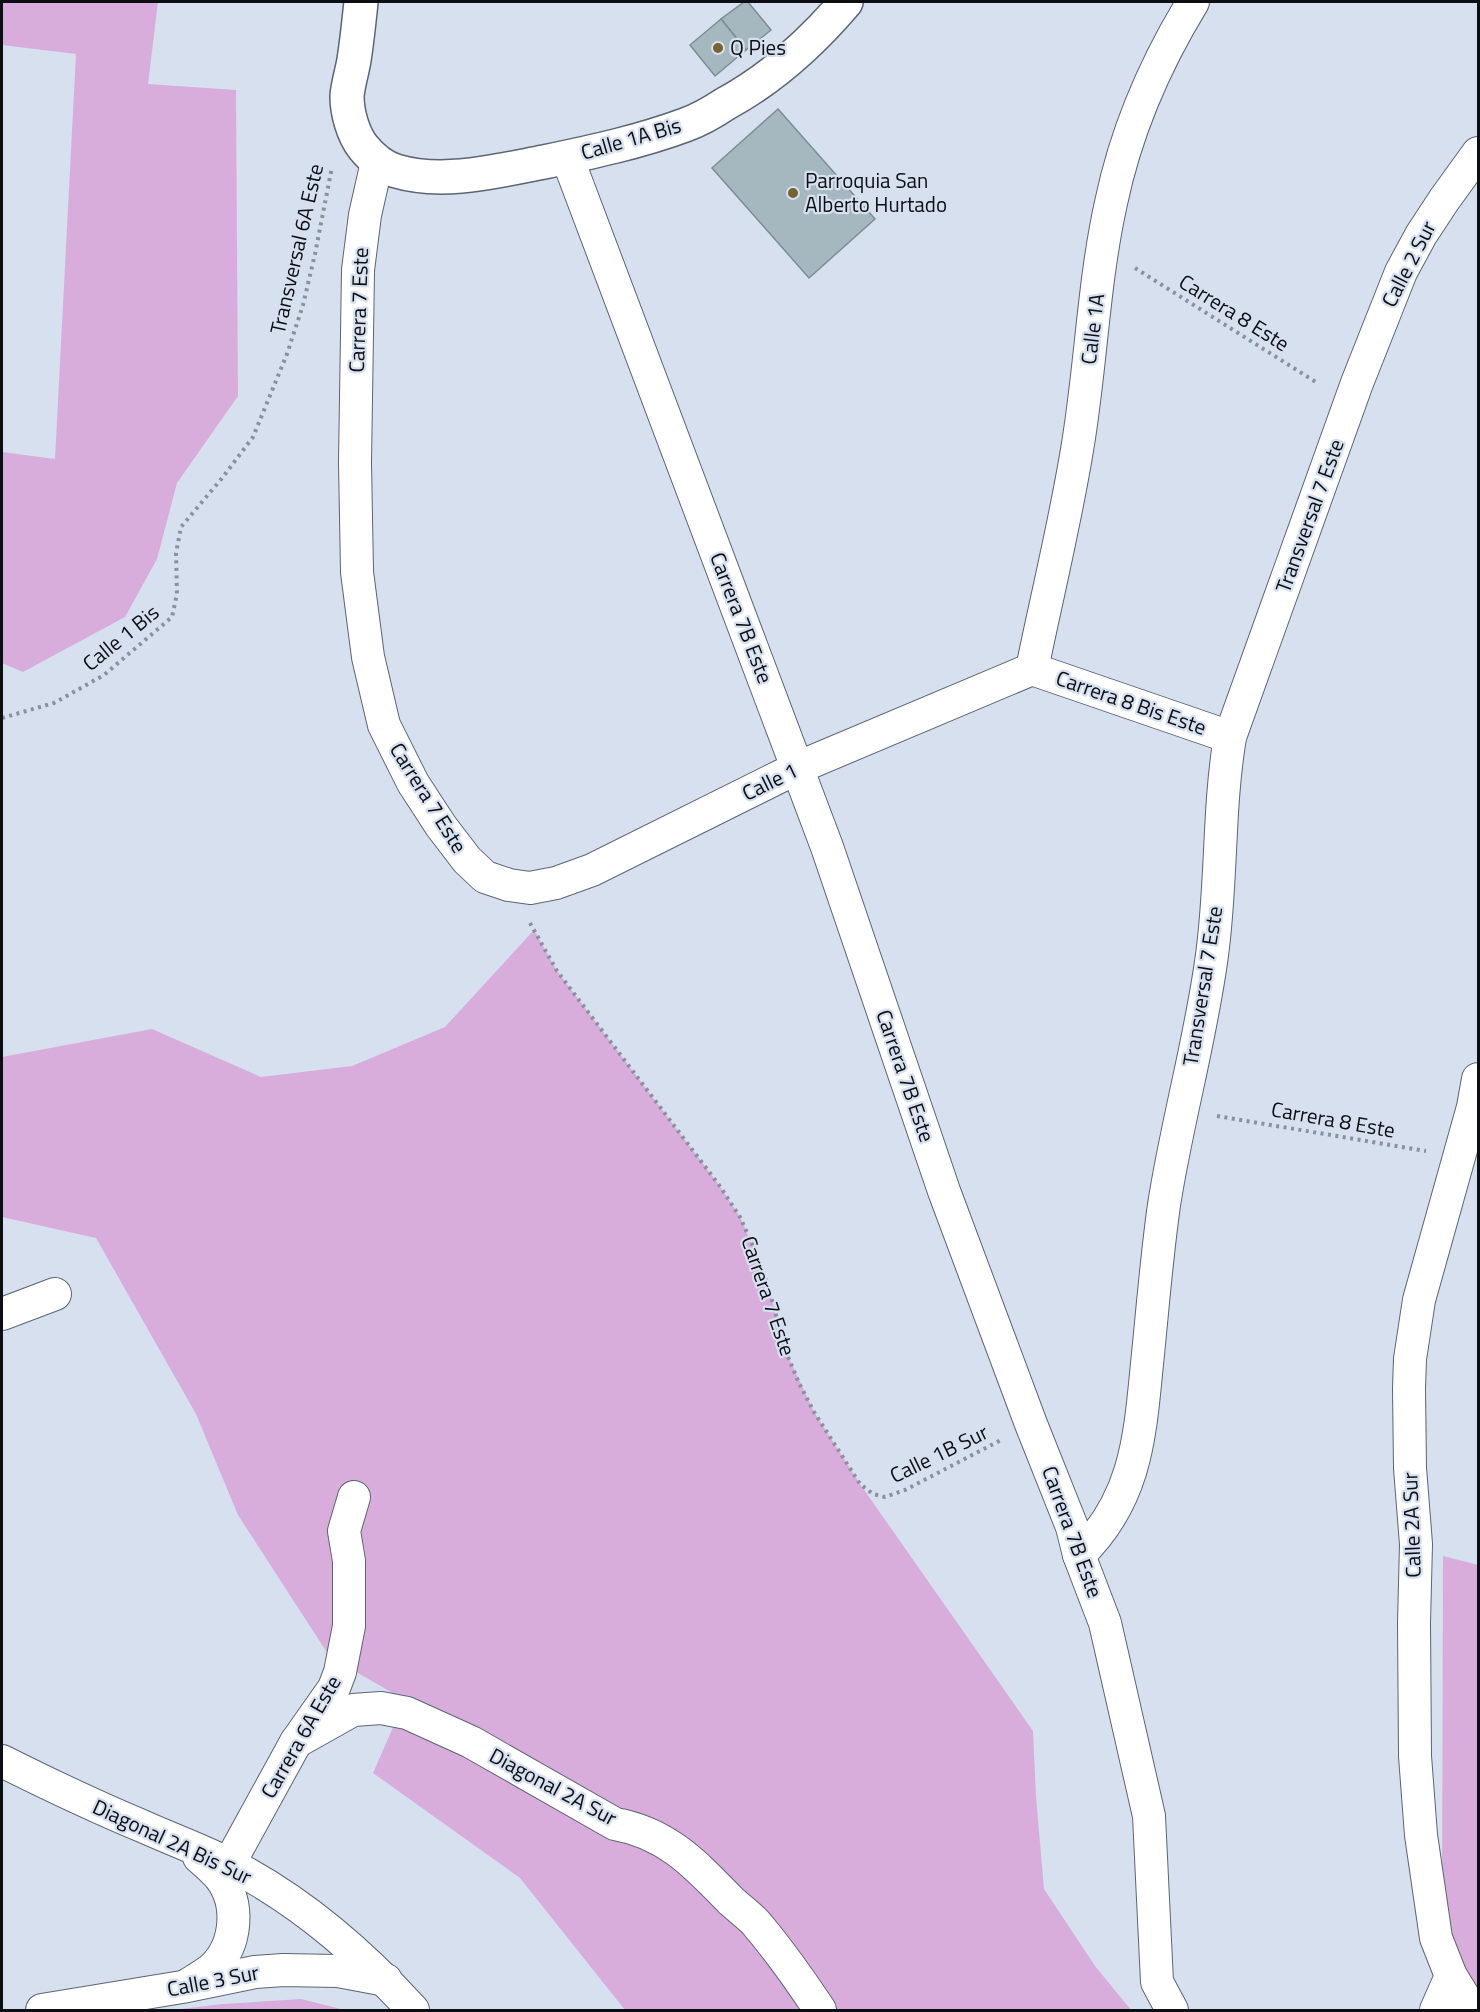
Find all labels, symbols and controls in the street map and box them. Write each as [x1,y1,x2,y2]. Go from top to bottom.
place label: Q Pies [730,31,786,63]
marker: Q Pies [711,41,725,55]
street label: Calle 1A Bis [577,108,685,168]
street label: Transversal 6A Este [261,161,331,337]
place label: Parroquia San Alberto Hurtado [805,164,947,220]
marker: Parroquia San Alberto Hurtado [786,186,800,200]
street label: Calle 2 Sur [1373,215,1443,312]
street label: Carrera 7 Este [340,247,376,373]
street label: Carrera 8 Este [1173,265,1296,359]
street label: Calle 1A [1072,291,1112,366]
street label: Transversal 7 Este [1266,434,1352,597]
street label: Carrera 7B Este [702,548,782,688]
street label: Calle 1 Bis [75,596,166,678]
street label: Carrera 8 Bis Este [1052,661,1211,743]
street label: Carrera 7 Este [382,736,476,859]
street label: Calle 1 [736,754,803,808]
street label: Transversal 7 Este [1174,904,1230,1068]
street label: Carrera 7B Este [868,1005,944,1146]
street label: Carrera 8 Este [1269,1092,1398,1146]
street label: Carrera 7 Este [733,1231,804,1360]
street label: Calle 1B Sur [884,1415,993,1491]
street label: Carrera 7B Este [1034,1461,1112,1602]
street label: Calle 2A Sur [1393,1472,1429,1578]
street label: Carrera 6A Este [252,1669,348,1804]
street label: Diagonal 2A Sur [484,1739,623,1833]
street label: Diagonal 2A Bis Sur [88,1790,257,1892]
street label: Calle 3 Sur [164,1955,262,2005]

